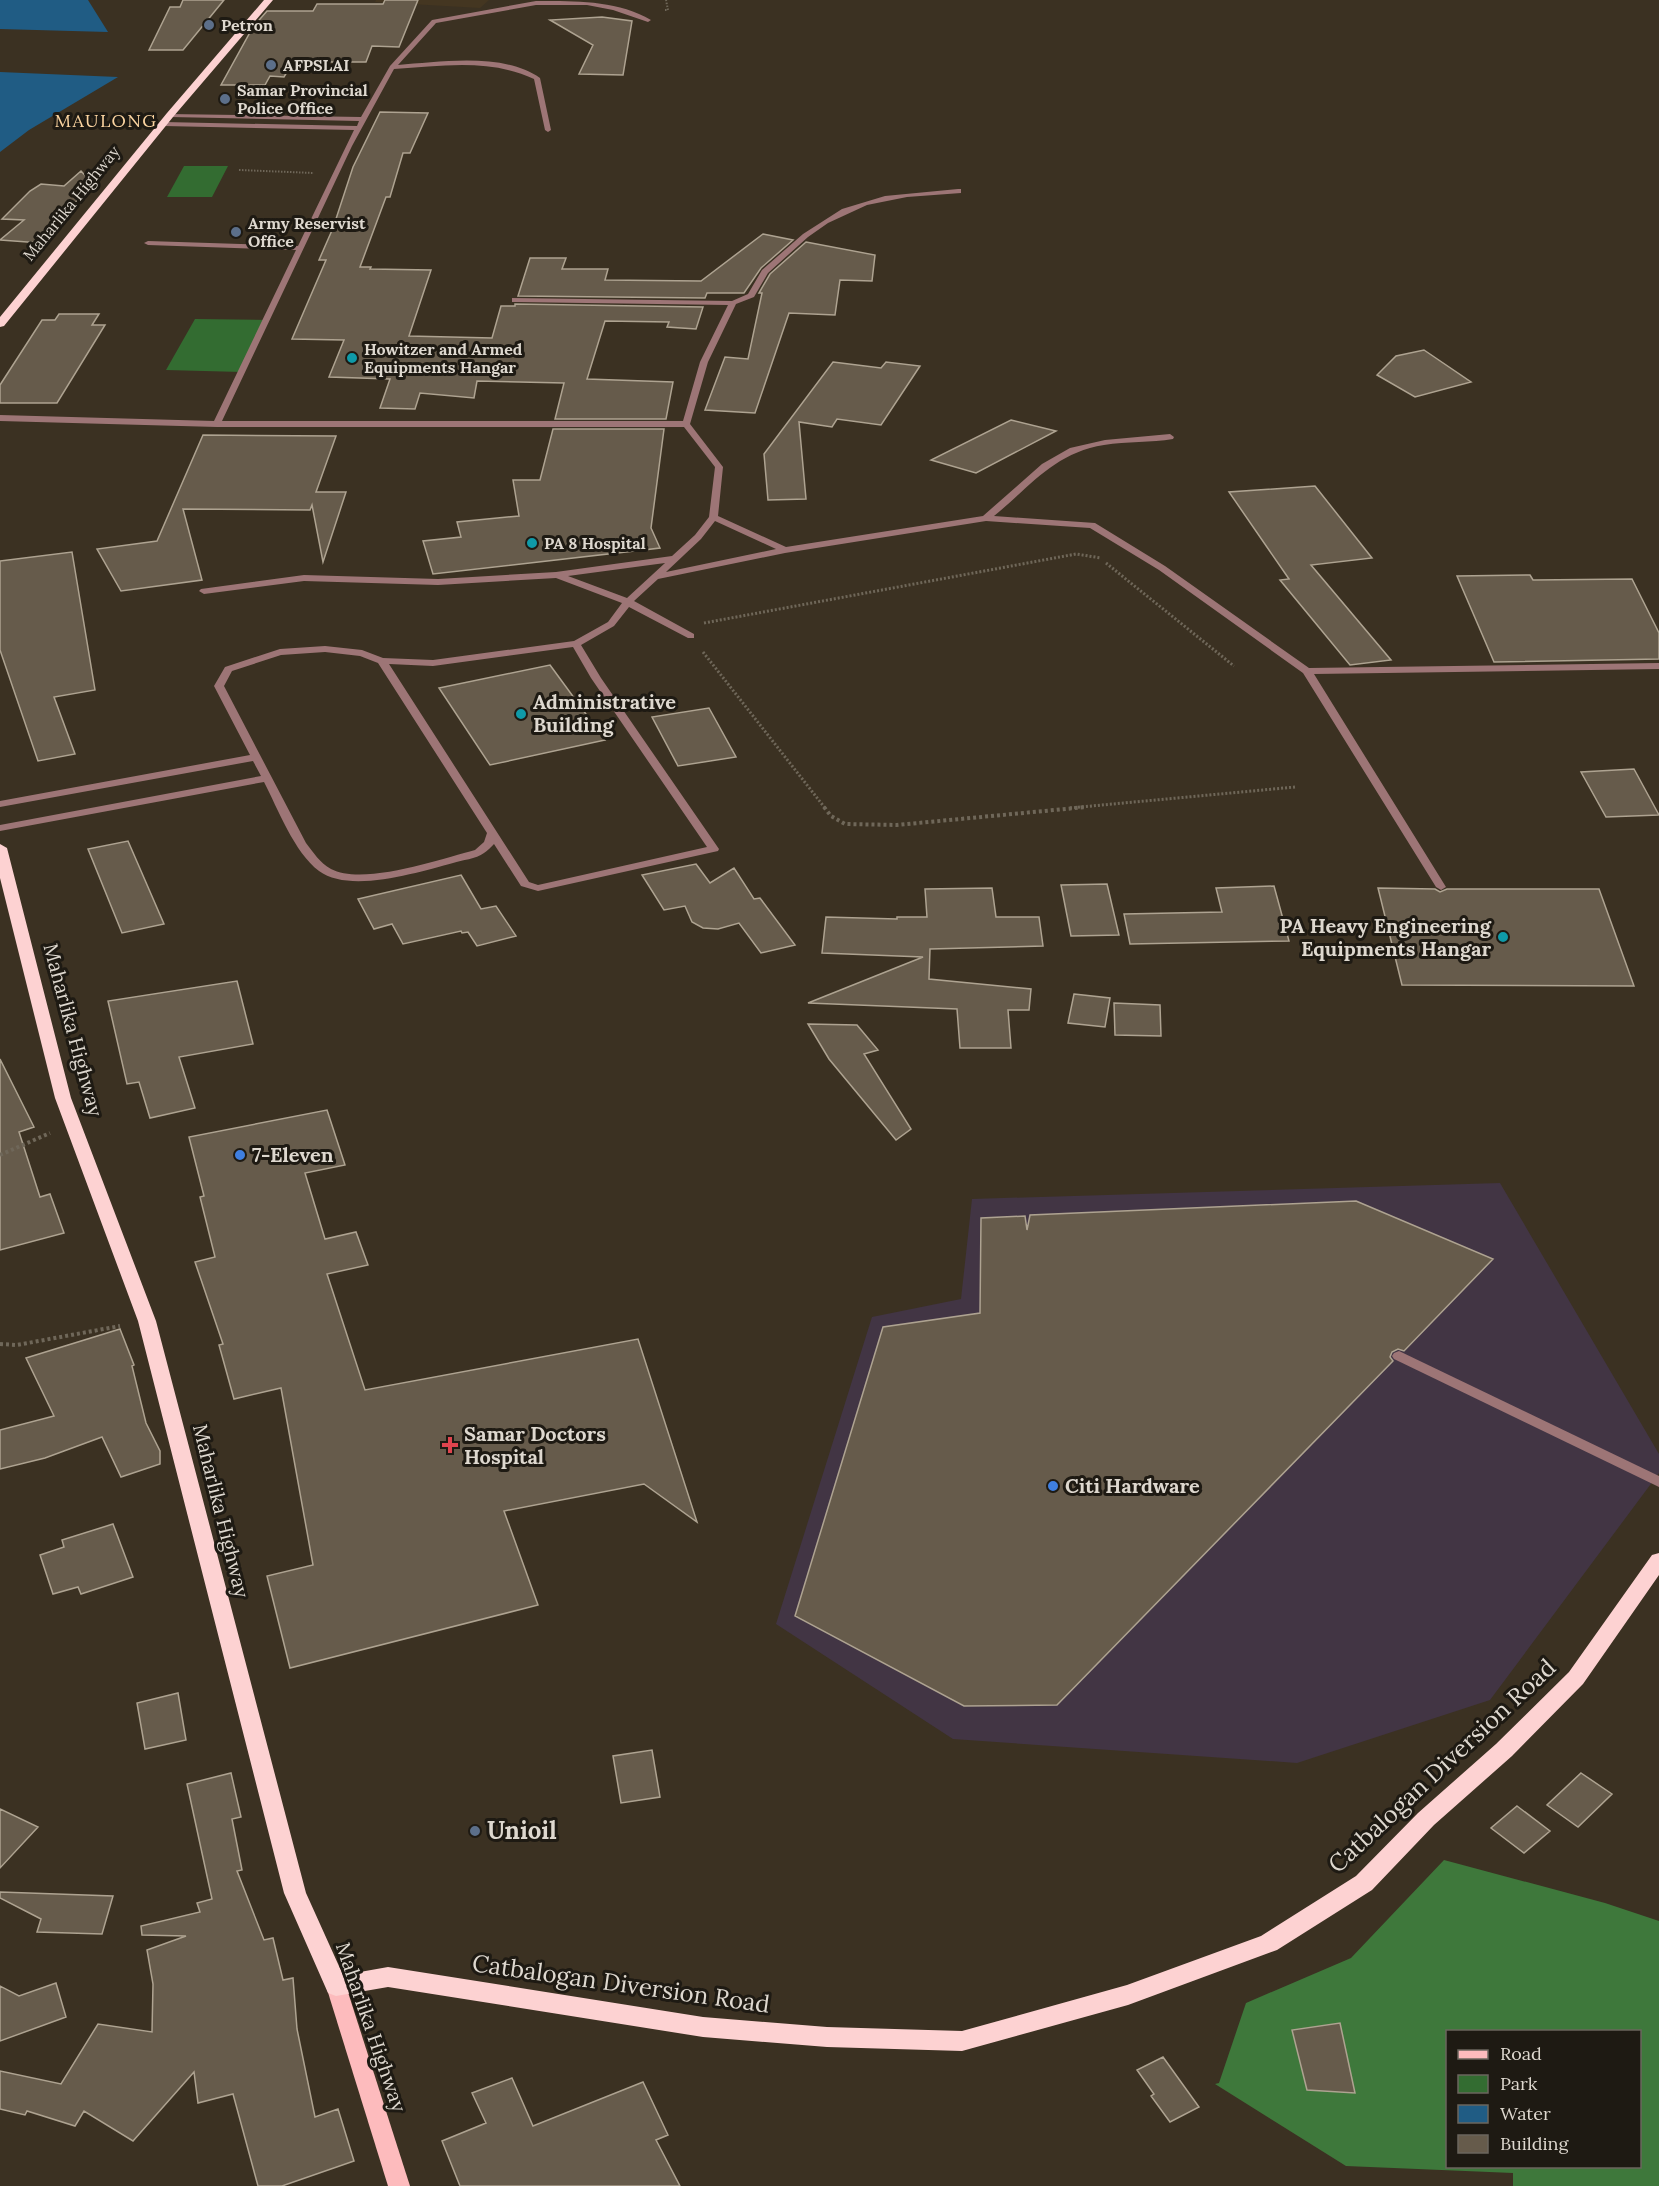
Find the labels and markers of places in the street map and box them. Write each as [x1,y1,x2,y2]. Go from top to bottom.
place label: Petron [221,15,273,35]
marker: Petron [202,18,216,32]
place label: AFPSLAI [283,55,349,75]
marker: AFPSLAI [264,58,278,72]
place label: Samar Provincial Police Office [237,80,368,118]
marker: Samar Provincial Police Office [218,92,232,106]
place label: Army Reservist Office [248,213,366,251]
marker: Army Reservist Office [229,225,243,239]
place label: Howitzer and Armed Equipments Hangar [364,339,523,377]
marker: Howitzer and Armed Equipments Hangar [345,351,359,365]
place label: PA 8 Hospital [544,533,646,553]
marker: PA 8 Hospital [525,536,539,550]
place label: Administrative Building [533,689,676,737]
marker: Administrative Building [514,707,528,721]
place label: PA Heavy Engineering Equipments Hangar [1280,913,1492,961]
marker: PA Heavy Engineering Equipments Hangar [1496,930,1510,944]
place label: 7-Eleven [252,1142,334,1167]
marker: 7-Eleven [233,1148,247,1162]
place label: Samar Doctors Hospital [464,1421,606,1469]
marker: Samar Doctors Hospital [441,1436,459,1454]
place label: Citi Hardware [1065,1473,1200,1498]
marker: Citi Hardware [1046,1479,1060,1493]
place label: Unioil [487,1815,557,1846]
marker: Unioil [468,1824,482,1838]

